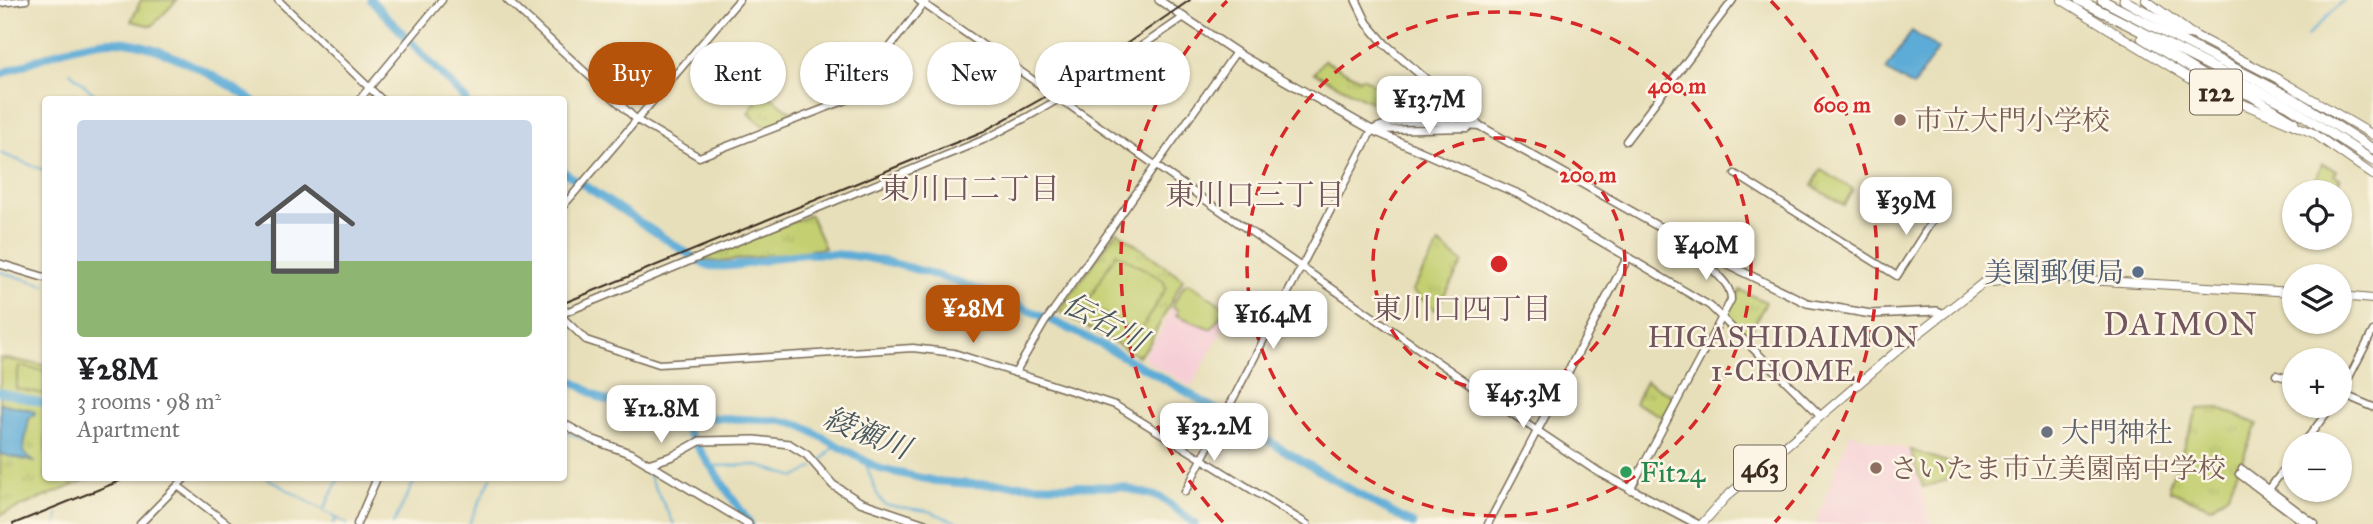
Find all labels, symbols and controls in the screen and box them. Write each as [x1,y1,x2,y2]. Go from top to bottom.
chip: Buy [588,42,676,105]
chip: Rent [690,42,786,105]
chip: Filters [800,42,913,105]
chip: New [927,42,1021,105]
chip: Apartment [1035,42,1190,105]
road number: 122 [2190,69,2242,114]
text: 400 m [1648,73,1707,99]
pin: ¥13.7M [1372,76,1486,136]
text: ¥13.7M [1393,85,1465,113]
text: 600 m [1813,92,1871,118]
place label: 市立大門小学校 [1914,103,2110,138]
marker: 市立大門小学校 [1892,112,1908,128]
text: 200 m [1560,162,1617,188]
icon: home [242,166,368,292]
district label: 東川口二丁目 [880,171,1060,207]
district label: 東川口三丁目 [1165,177,1345,213]
pin: ¥39M [1865,177,1947,237]
map controls [2282,180,2352,502]
button: locate [2282,180,2352,250]
text: ¥39M [1876,186,1936,214]
pin: ¥40M [1665,222,1747,282]
text: ¥40M [1673,231,1739,259]
centre of rings [1487,252,1511,276]
place label: 美園郵便局 [1984,255,2124,290]
marker: 美園郵便局 [2130,264,2146,280]
button: layers [2282,264,2352,334]
water label: 伝右川 [1057,285,1156,360]
pin: ¥28M [932,286,1014,345]
district label: 東川口四丁目 [1372,291,1552,327]
pin: ¥16.4M [1216,292,1330,351]
text: ¥28M [942,294,1004,322]
text: ¥16.4M [1234,300,1312,328]
district label: DAIMON [2103,305,2259,344]
district label: HIGASHIDAIMON 1-CHOME [1647,319,1919,389]
button: + [2282,348,2352,418]
text: ¥28M [77,351,158,387]
pin: ¥45.3M [1466,370,1580,430]
text: ¥45.3M [1485,379,1561,407]
pin: ¥12.8M [604,386,718,445]
text: 3 rooms · 98 m² [77,387,221,415]
text: ¥12.8M [623,394,699,422]
water label: 綾瀬川 [819,399,918,468]
pin: ¥32.2M [1157,404,1271,463]
text: ¥32.2M [1176,412,1252,440]
text: Apartment [77,415,180,443]
place label: 大門神社 [2061,415,2173,450]
marker: 大門神社 [2039,424,2055,440]
button: − [2282,432,2352,502]
road number: 463 [1734,446,1786,490]
place label: さいたま市立美園南中学校 [1890,451,2226,486]
place label: Fit24 [1640,455,1707,490]
marker: さいたま市立美園南中学校 [1868,460,1884,476]
marker: Fit24 [1618,464,1634,480]

